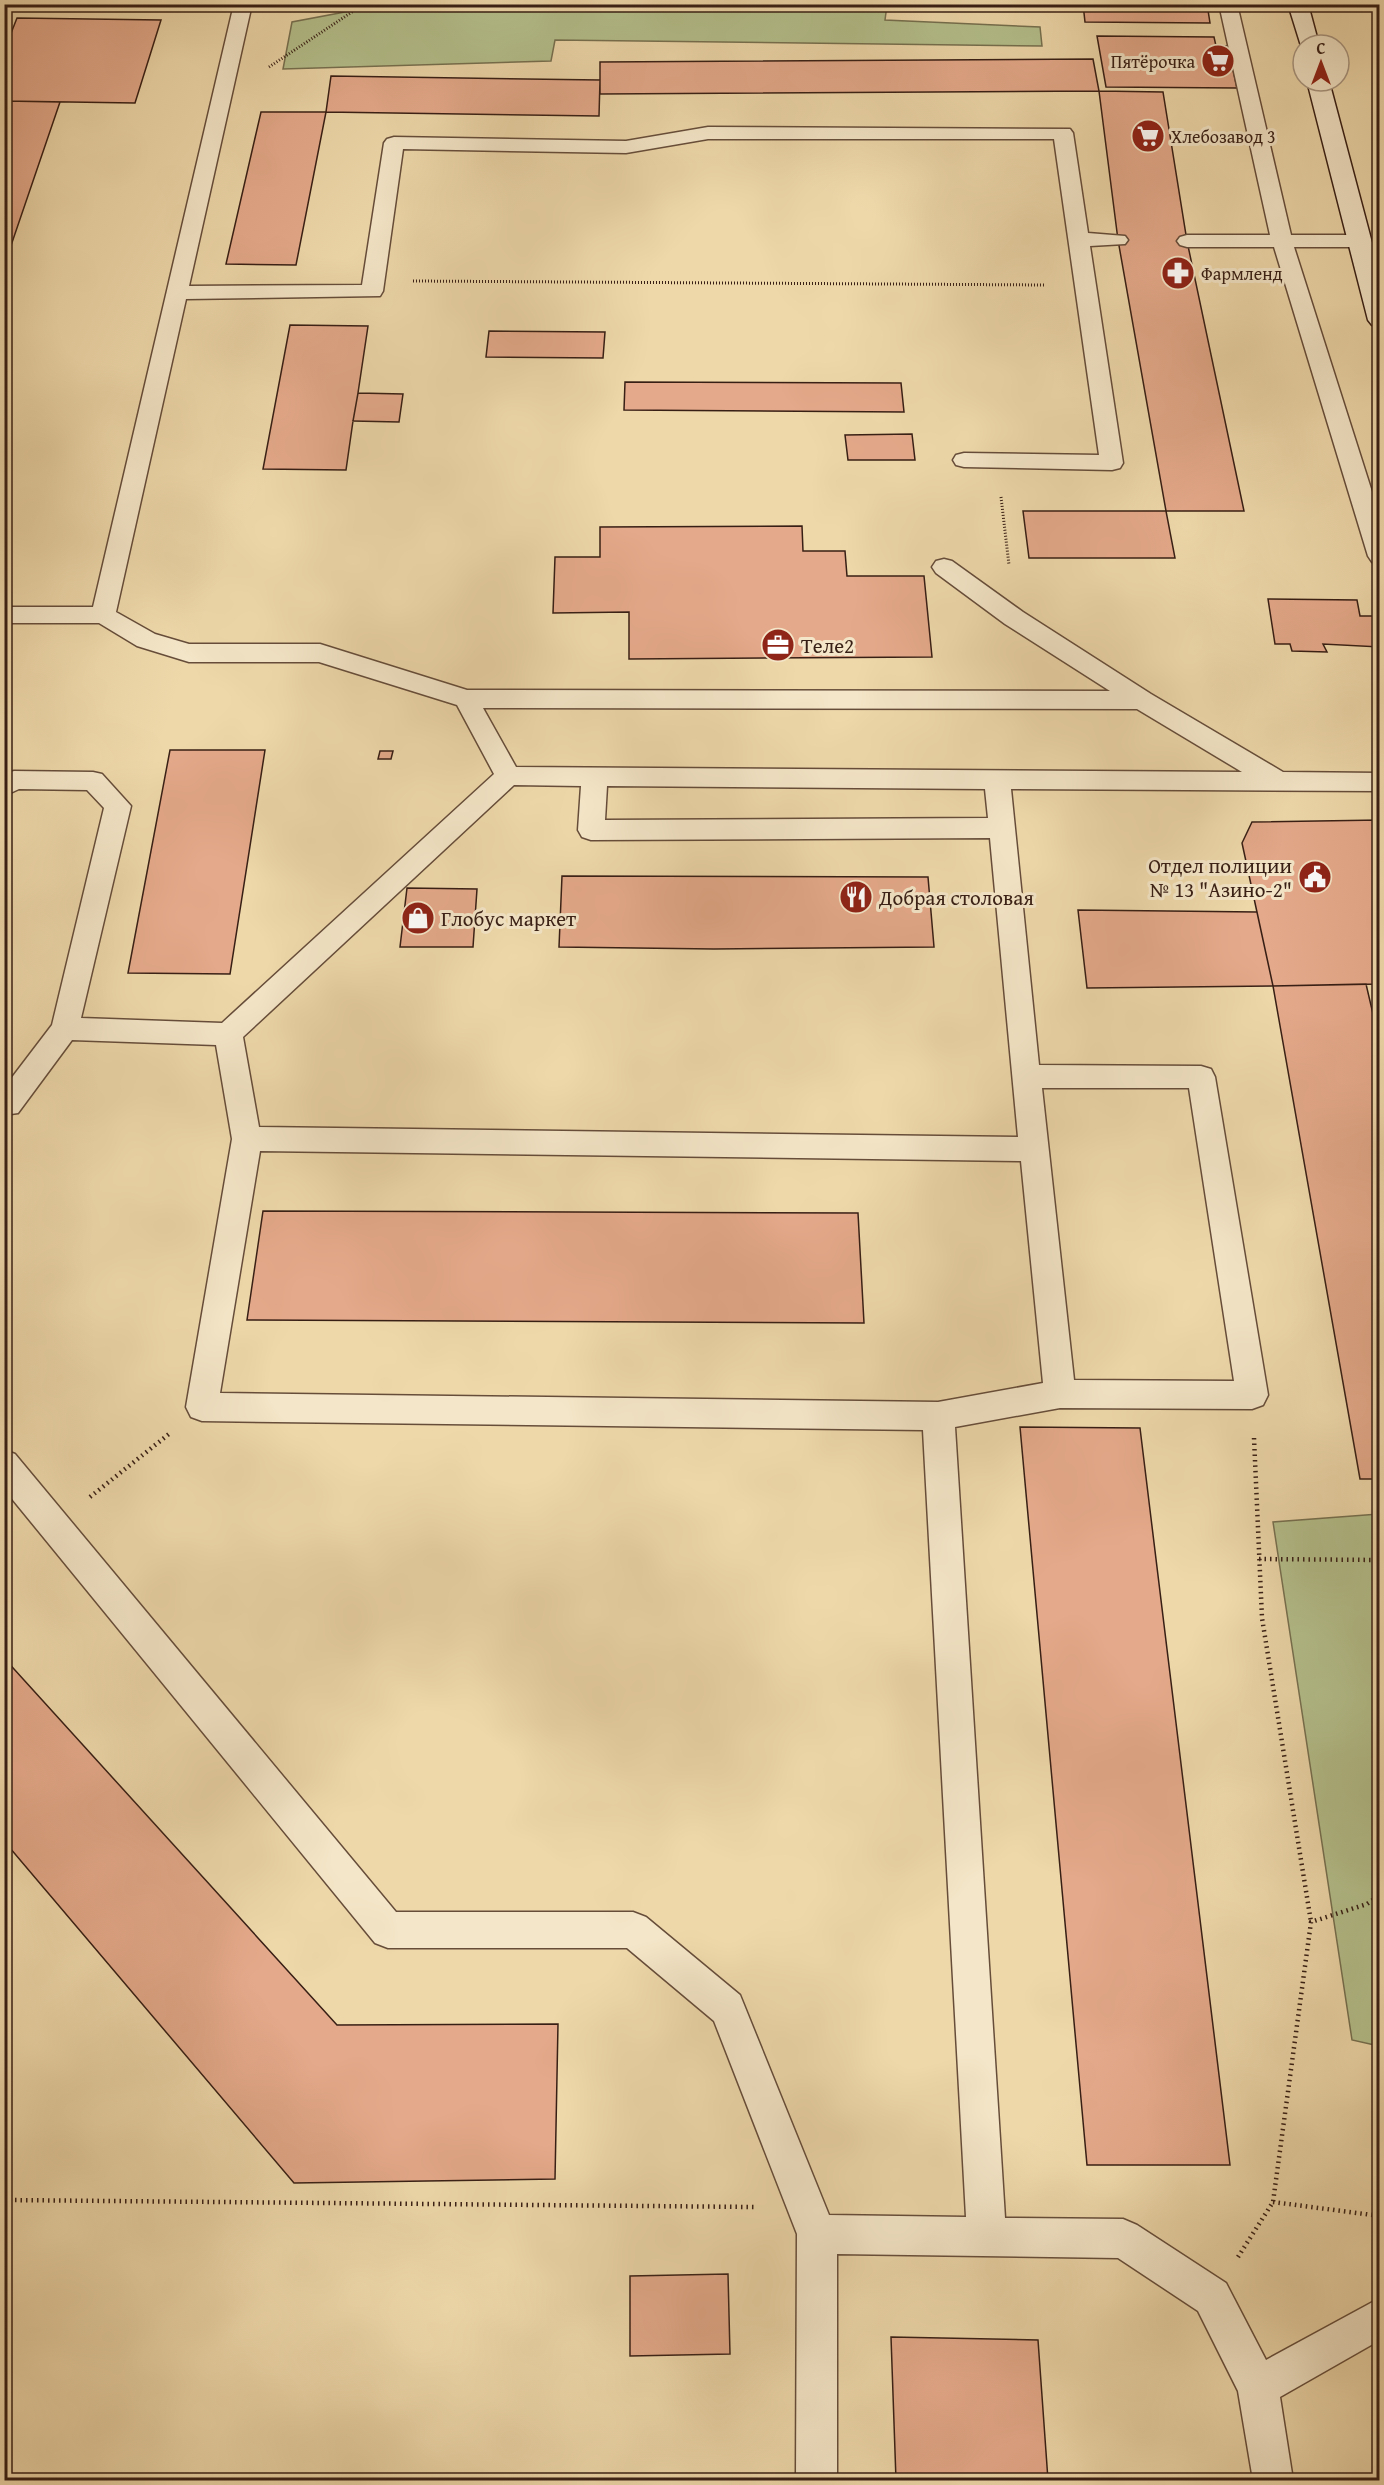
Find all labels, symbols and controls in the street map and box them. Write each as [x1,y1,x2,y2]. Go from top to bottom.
north arrow [1291,33,1351,93]
text: С [1316,36,1326,60]
supermarket icon: Пятёрочка [1200,43,1236,79]
place label: Пятёрочка [1111,48,1195,75]
supermarket icon: Хлебозавод 3 [1130,118,1166,154]
place label: Хлебозавод 3 [1171,123,1276,150]
pharmacy icon: Фармленд [1160,255,1196,291]
place label: Фармленд [1201,260,1283,287]
office icon: Теле2 [760,627,796,663]
place label: Теле2 [801,630,854,661]
place label: Отдел полиции № 13 "Азино-2" [1148,850,1292,905]
public building icon: Отдел полиции № 13 "Азино-2" [1297,859,1333,895]
restaurant icon: Добрая столовая [838,879,874,915]
place label: Добрая столовая [878,882,1034,913]
shop icon: Глобус маркет [400,900,436,936]
place label: Глобус маркет [441,903,576,934]

